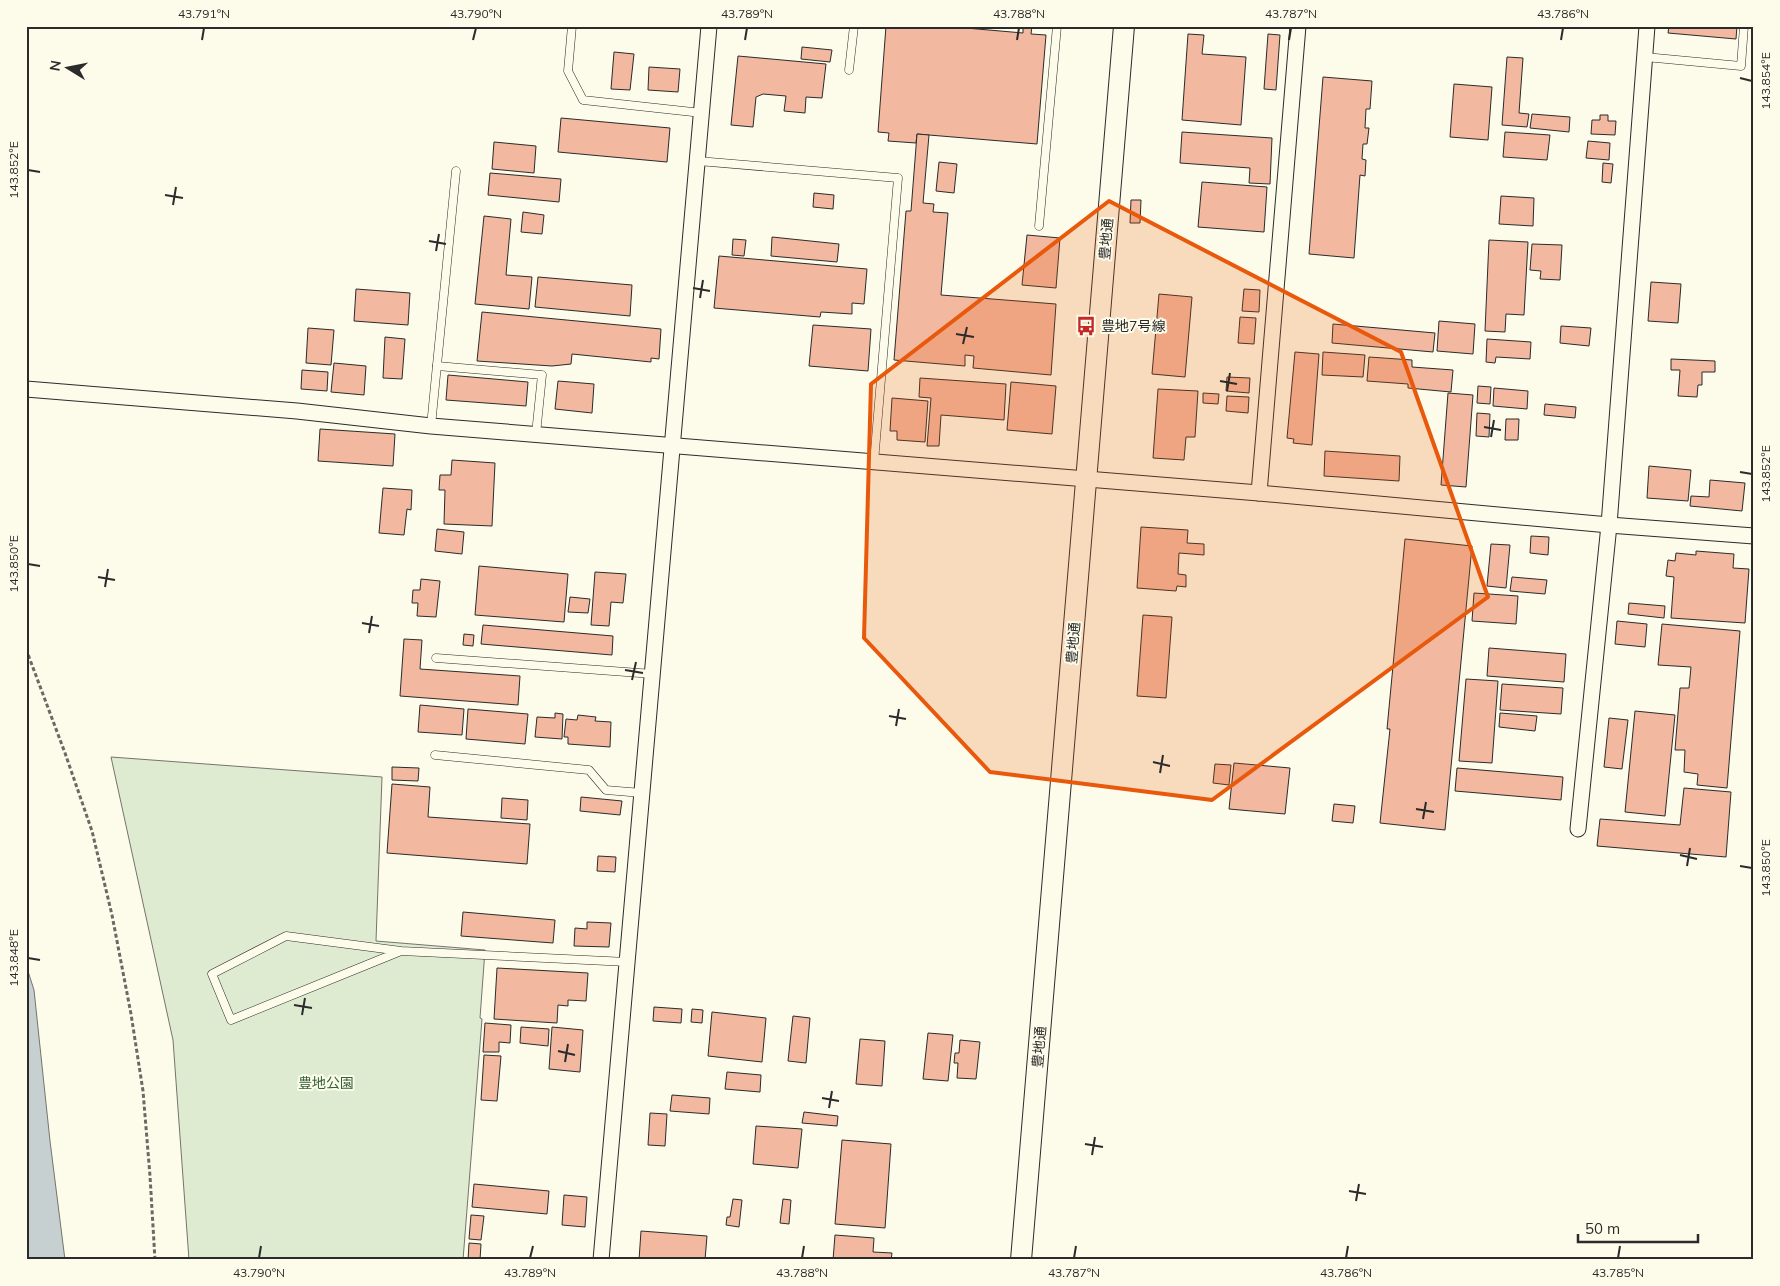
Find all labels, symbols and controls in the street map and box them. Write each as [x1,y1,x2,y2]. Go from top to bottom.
text: 43.791°N [178,6,230,21]
text: 43.790°N [450,6,502,21]
text: 43.789°N [721,6,773,21]
text: 43.788°N [993,6,1045,21]
text: 43.787°N [1265,6,1317,21]
text: 43.786°N [1537,6,1589,21]
north arrow [42,42,92,92]
text: 143.854°E [1758,52,1773,110]
text: N [45,59,65,73]
text: 143.852°E [6,141,21,199]
street label: 豊地通 [1095,217,1117,261]
bus stop icon: 豊地7号線 [1075,315,1097,337]
place label: 豊地7号線 [1101,317,1165,335]
text: 143.852°E [1758,445,1773,503]
text: 143.850°E [6,535,21,593]
street label: 豊地通 [1062,621,1084,665]
text: 143.850°E [1758,839,1773,897]
text: 143.848°E [6,929,21,987]
street label: 豊地通 [1028,1025,1050,1069]
park label: 豊地公園 [298,1074,354,1092]
scale bar [1578,1211,1698,1243]
text: 50 m [1585,1219,1620,1238]
text: 43.790°N [233,1265,285,1280]
text: 43.789°N [504,1265,556,1280]
text: 43.788°N [776,1265,828,1280]
text: 43.787°N [1048,1265,1100,1280]
text: 43.786°N [1320,1265,1372,1280]
text: 43.785°N [1592,1265,1644,1280]

